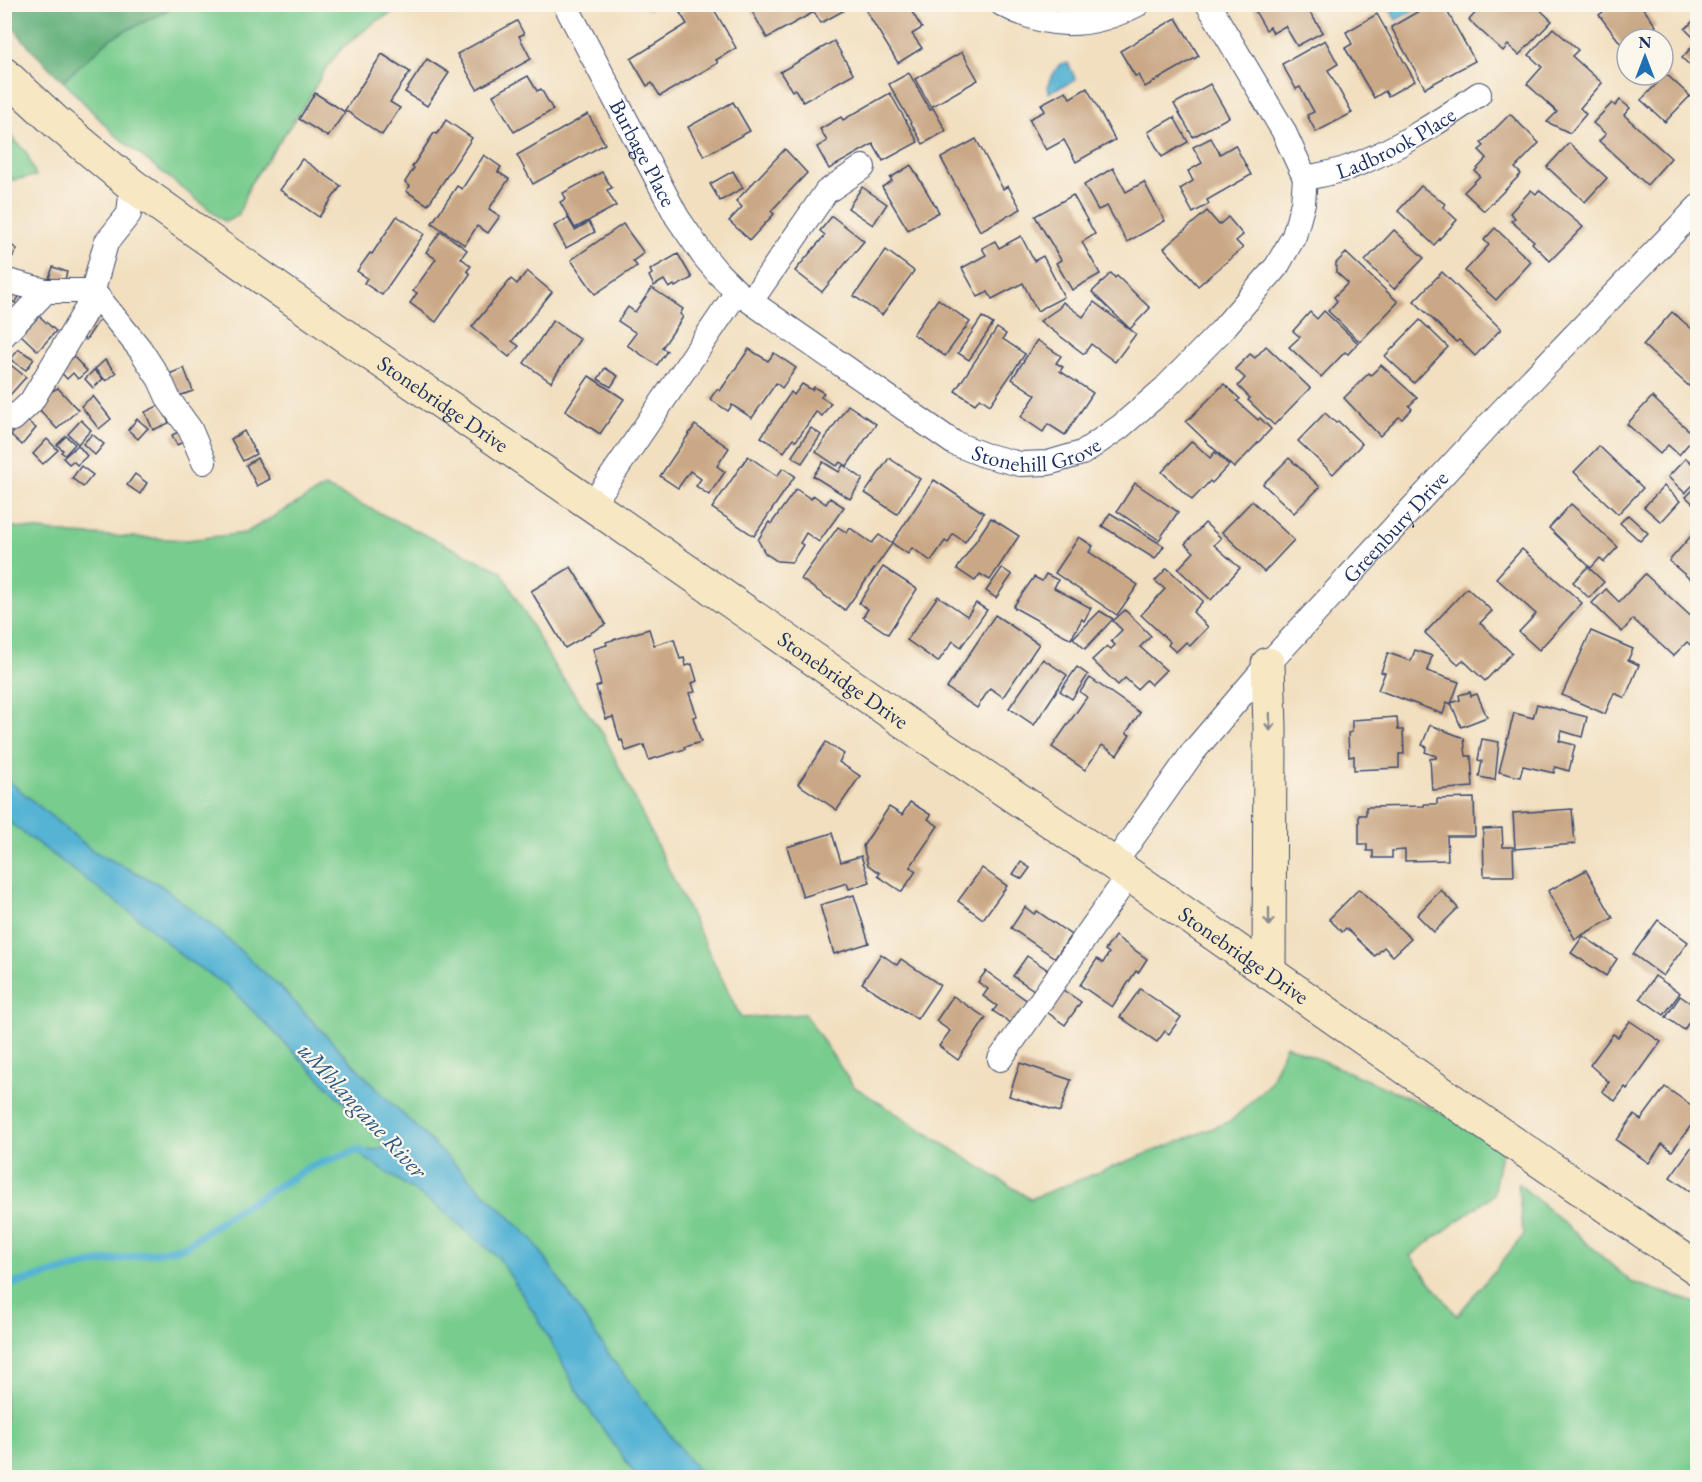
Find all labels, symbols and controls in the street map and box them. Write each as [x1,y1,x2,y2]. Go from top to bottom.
north arrow [1615,27,1675,87]
text: N [1639,32,1652,53]
street label: Burbage Place [603,94,684,212]
street label: Ladbrook Place [1332,99,1461,185]
street label: Stonebridge Drive [372,348,515,459]
street label: Stonehill Grove [968,430,1107,479]
street label: Greenbury Drive [1336,464,1455,589]
street label: Stonebridge Drive [772,624,915,735]
one-way arrow [1264,711,1276,731]
street label: Stonebridge Drive [1173,899,1315,1011]
one-way arrow [1263,906,1275,926]
water label: uMhlangane River [292,1035,435,1186]

